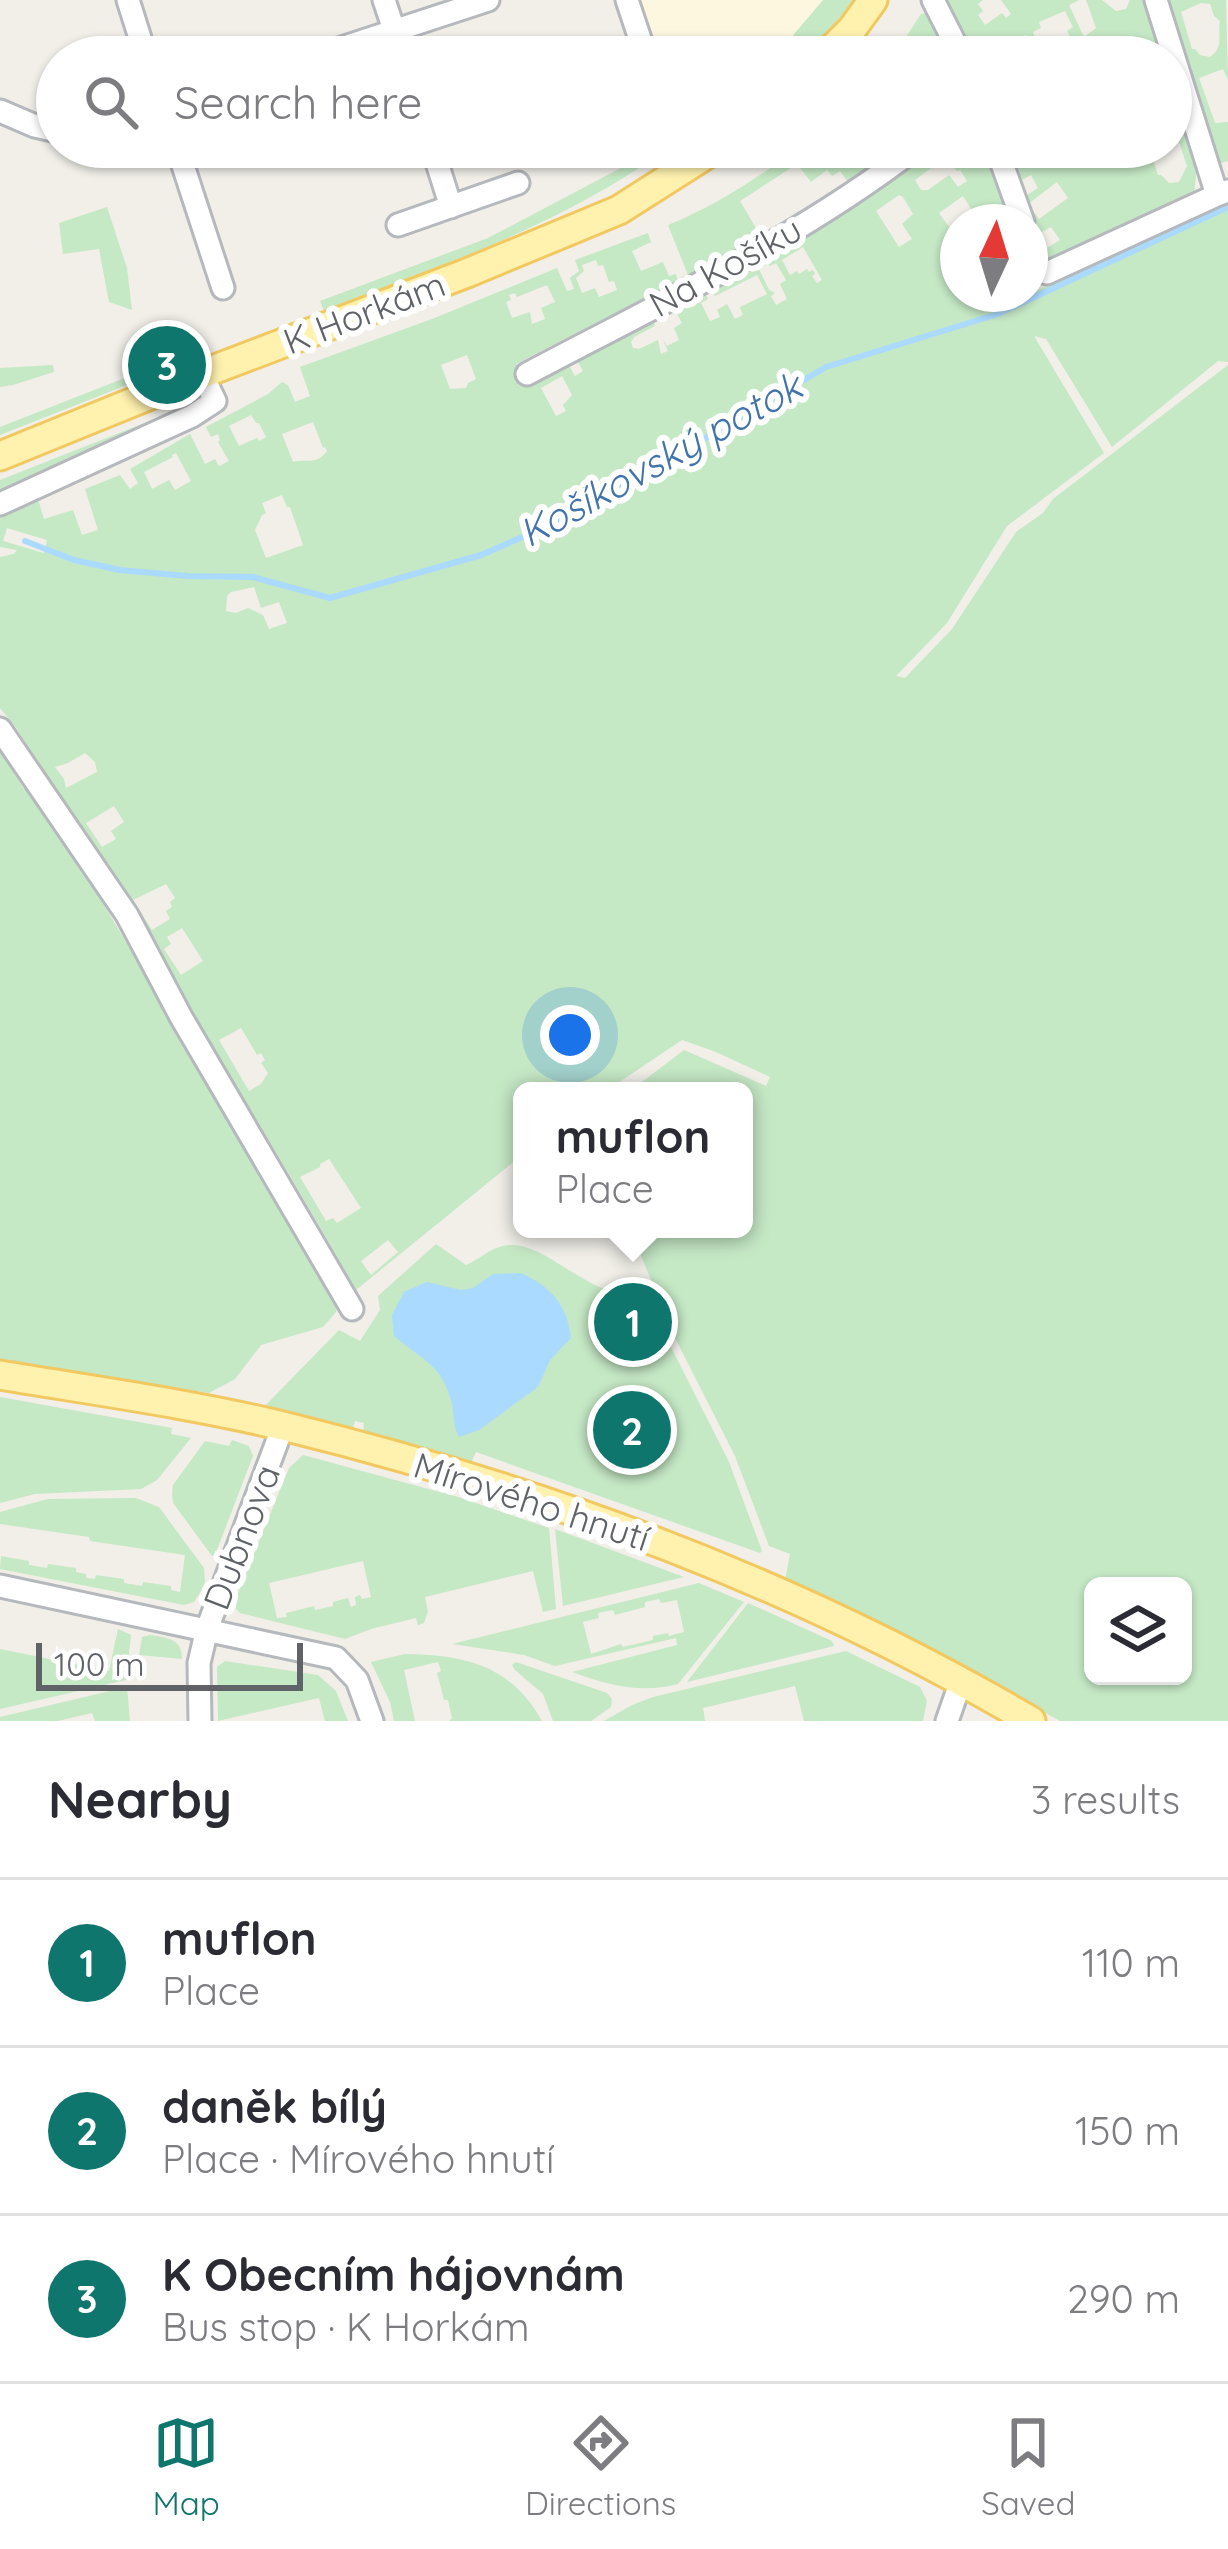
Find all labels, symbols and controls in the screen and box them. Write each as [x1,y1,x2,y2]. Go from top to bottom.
search box [36,36,1192,168]
icon: search [78,69,144,135]
text: Search here [174,74,422,130]
north arrow [940,204,1048,312]
street label: Na Košíku [641,206,809,326]
street label: K Horkám [277,261,451,363]
pin: 3 [128,320,206,410]
water label: Košíkovský potok [510,359,813,557]
your location [540,1005,600,1065]
popup [513,1082,753,1238]
text: muflon [556,1108,710,1164]
text: Place [556,1164,654,1213]
pin: 1 [594,1277,672,1367]
pin: 2 [593,1385,671,1475]
street label: Mírového hnutí [409,1442,656,1560]
street label: Dubnova [193,1458,289,1616]
map controls [1084,1577,1192,1685]
button: layers [1084,1577,1192,1685]
scale bar [36,1637,303,1690]
text: 100 m [54,1643,145,1684]
text: Nearby [48,1767,232,1831]
text: 3 results [1031,1775,1180,1824]
text: muflon [162,1910,317,1966]
text: 1 [79,1938,95,1987]
text: 110 m [1082,1938,1180,1987]
text: Place [162,1966,260,2015]
text: daněk bílý [162,2078,387,2134]
text: 2 [76,2106,98,2155]
text: 150 m [1075,2106,1180,2155]
text: Place · Mírového hnutí [162,2134,554,2183]
text: K Obecním hájovnám [162,2246,625,2302]
text: 3 [77,2274,97,2323]
text: 290 m [1067,2274,1180,2323]
text: Bus stop · K Horkám [162,2302,529,2351]
tab: Map [153,2410,220,2523]
tab: Directions [525,2410,676,2523]
tab: Saved [981,2410,1075,2523]

